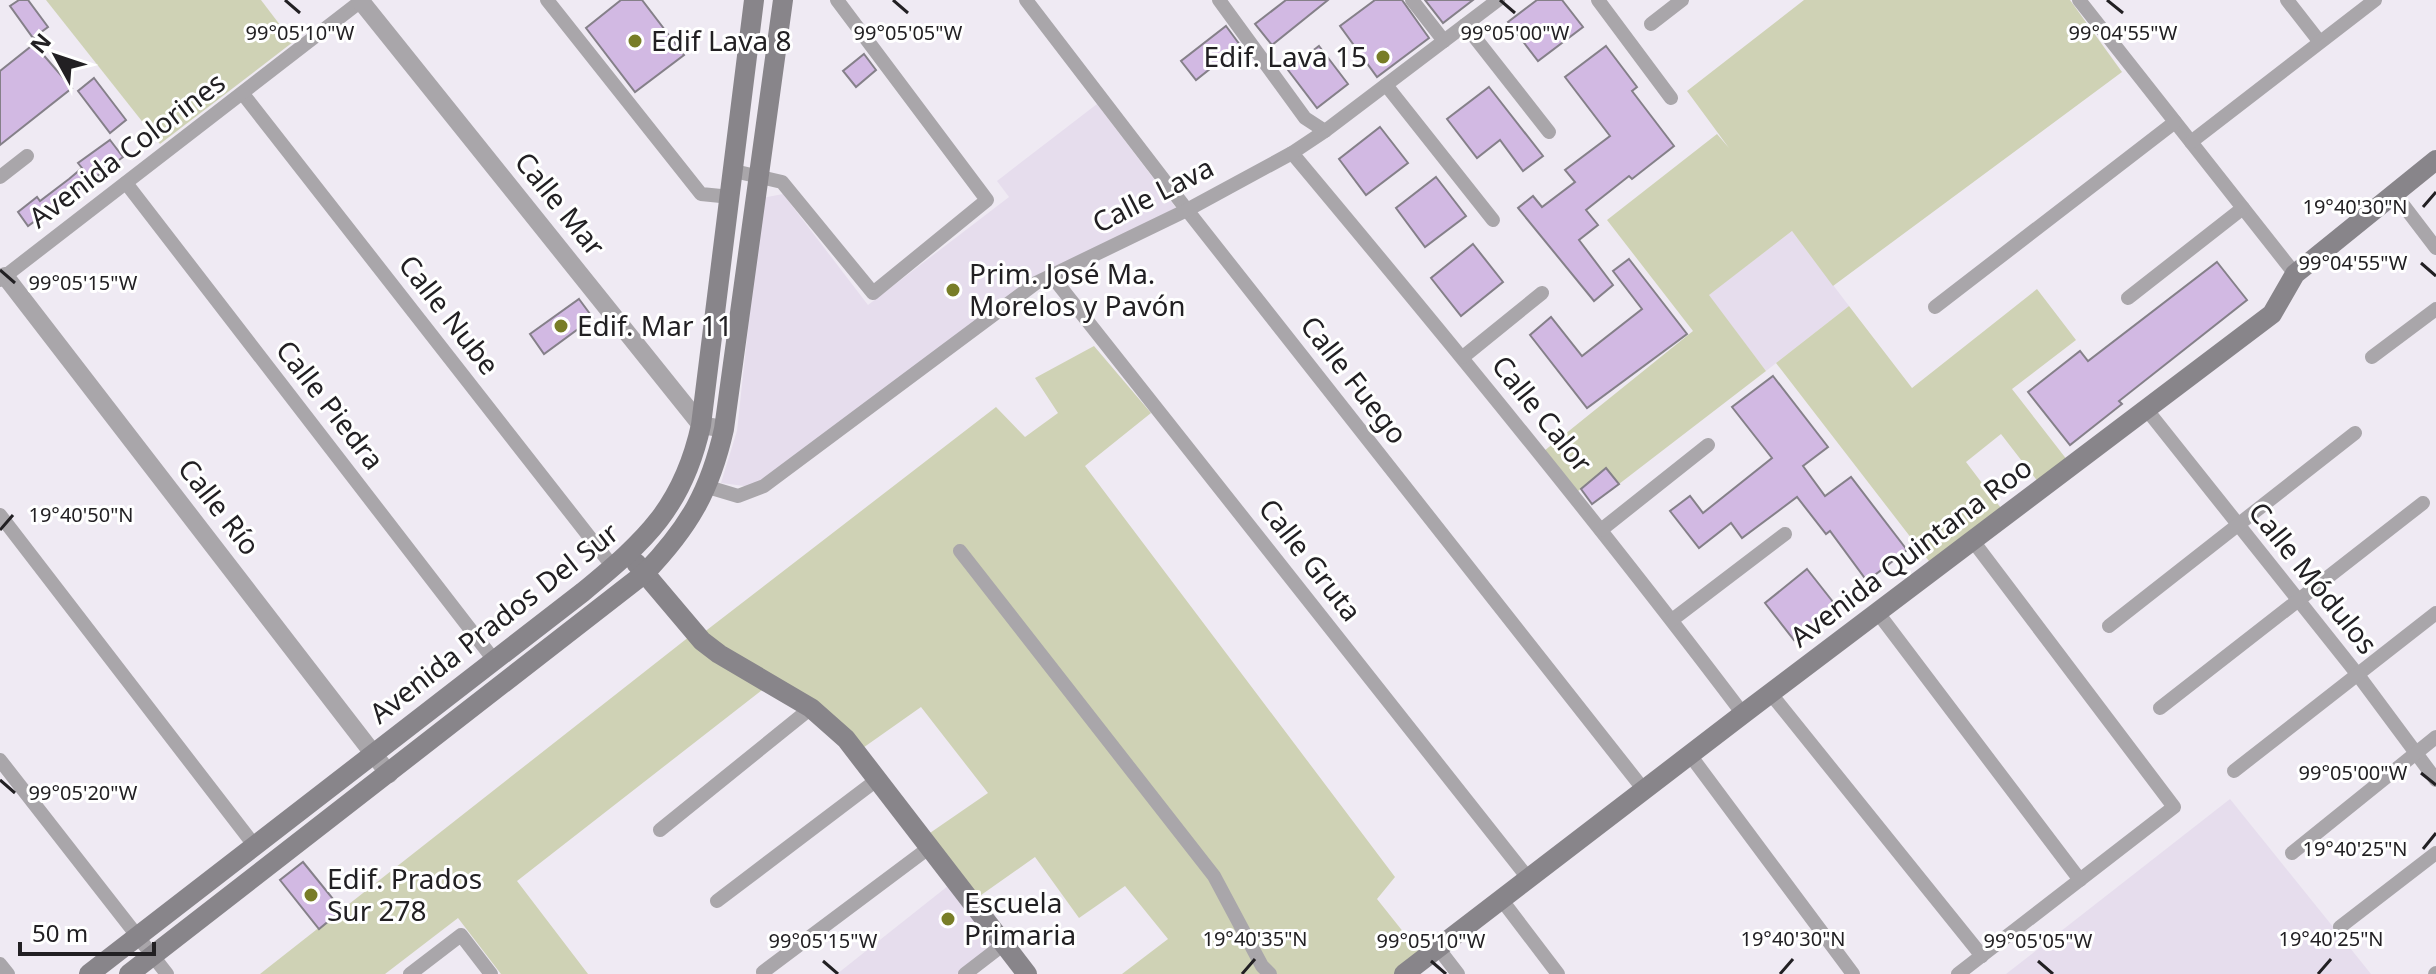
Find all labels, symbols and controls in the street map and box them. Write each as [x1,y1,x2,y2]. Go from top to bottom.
north arrow [16,16,96,96]
text: 99°05'10"W [246,19,355,46]
text: 99°05'05"W [854,19,963,46]
text: 99°05'00"W [1461,19,1570,46]
text: 99°04'55"W [2069,19,2178,46]
place label: Edif Lava 8 [651,21,792,59]
text: N [23,26,57,59]
marker: Edif Lava 8 [626,32,644,50]
place label: Edif. Lava 15 [1204,37,1367,75]
marker: Edif. Lava 15 [1374,48,1392,66]
street label: Avenida Colorines [20,63,232,236]
street label: Calle Mar [507,143,615,264]
street label: Calle Lava [1085,147,1220,241]
text: 19°40'30"N [2302,193,2408,220]
street label: Calle Nube [391,247,509,382]
text: 99°04'55"W [2299,249,2408,276]
place label: Prim. José Ma. Morelos y Pavón [969,254,1186,324]
text: 99°05'15"W [29,269,138,296]
marker: Prim. José Ma. Morelos y Pavón [944,281,962,299]
place label: Edif. Mar 11 [577,306,733,344]
street label: Calle Fuego [1293,308,1417,451]
marker: Edif. Mar 11 [552,317,570,335]
street label: Calle Piedra [268,332,393,477]
street label: Calle Calor [1484,347,1602,480]
street label: Avenida Quintana Roo [1782,448,2039,655]
street label: Calle Río [170,450,269,562]
street label: Calle Gruta [1251,490,1371,629]
street label: Calle Módulos [2241,493,2387,661]
text: 19°40'50"N [28,501,134,528]
street label: Avenida Prados Del Sur [361,513,626,731]
text: 99°05'00"W [2299,759,2408,786]
text: 99°05'20"W [29,779,138,806]
text: 19°40'25"N [2302,835,2408,862]
place label: Edif. Prados Sur 278 [327,859,482,929]
place label: Escuela Primaria [964,883,1076,953]
marker: Edif. Prados Sur 278 [302,886,320,904]
scale bar [20,906,154,956]
marker: Escuela Primaria [939,910,957,928]
text: 50 m [32,916,88,949]
text: 19°40'35"N [1202,925,1308,952]
text: 19°40'30"N [1740,925,1846,952]
text: 19°40'25"N [2278,925,2384,952]
text: 99°05'15"W [769,927,878,954]
text: 99°05'10"W [1377,927,1486,954]
text: 99°05'05"W [1984,927,2093,954]

